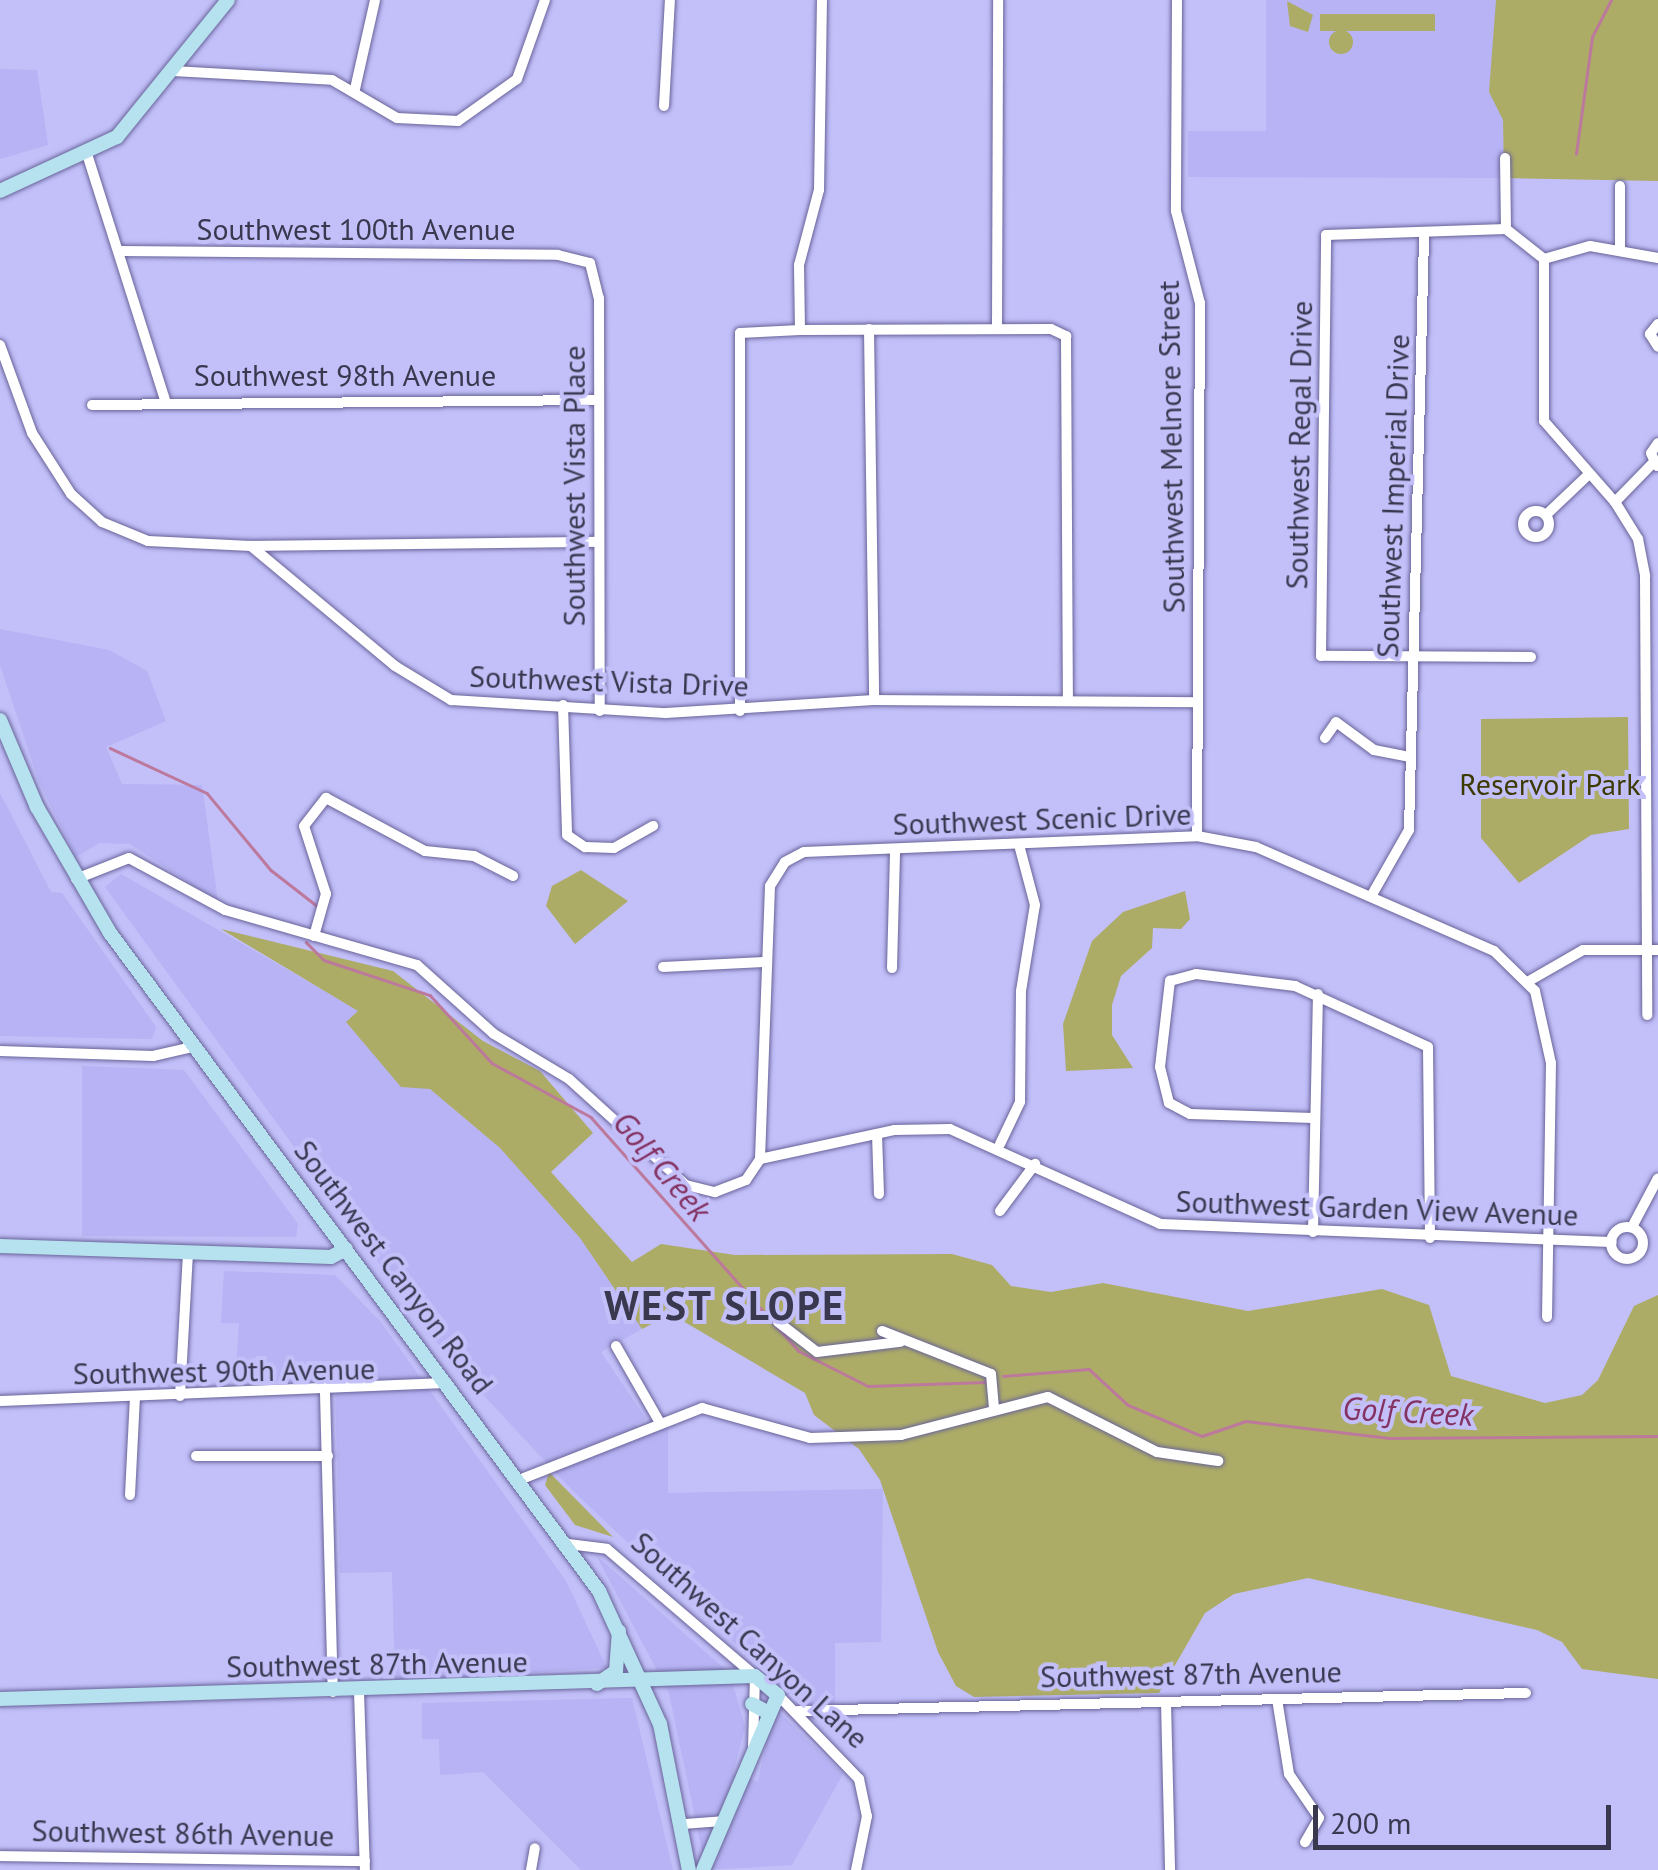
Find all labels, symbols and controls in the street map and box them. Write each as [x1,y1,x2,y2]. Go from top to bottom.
street label: Southwest 100th Avenue [196,211,516,247]
street label: Southwest Melnore Street [1150,280,1192,614]
street label: Southwest Regal Drive [1278,300,1320,590]
street label: Southwest Imperial Drive [1369,333,1417,659]
street label: Southwest Vista Place [556,345,592,627]
street label: Southwest 98th Avenue [193,357,497,393]
street label: Southwest Vista Drive [468,658,750,704]
park label: Reservoir Park [1459,766,1641,802]
street label: Southwest Scenic Drive [892,796,1192,842]
water label: Golf Creek [605,1103,719,1229]
street label: Southwest Canyon Road [287,1133,501,1401]
street label: Southwest Garden View Avenue [1174,1183,1580,1233]
district label: WEST SLOPE [604,1281,846,1329]
street label: Southwest 90th Avenue [72,1350,376,1392]
water label: Golf Creek [1341,1388,1475,1434]
street label: Southwest Canyon Lane [624,1524,876,1756]
street label: Southwest 87th Avenue [225,1643,529,1685]
street label: Southwest 87th Avenue [1039,1653,1343,1695]
scale bar [1318,1785,1616,1847]
text: 200 m [1330,1803,1411,1842]
street label: Southwest 86th Avenue [31,1812,335,1854]

